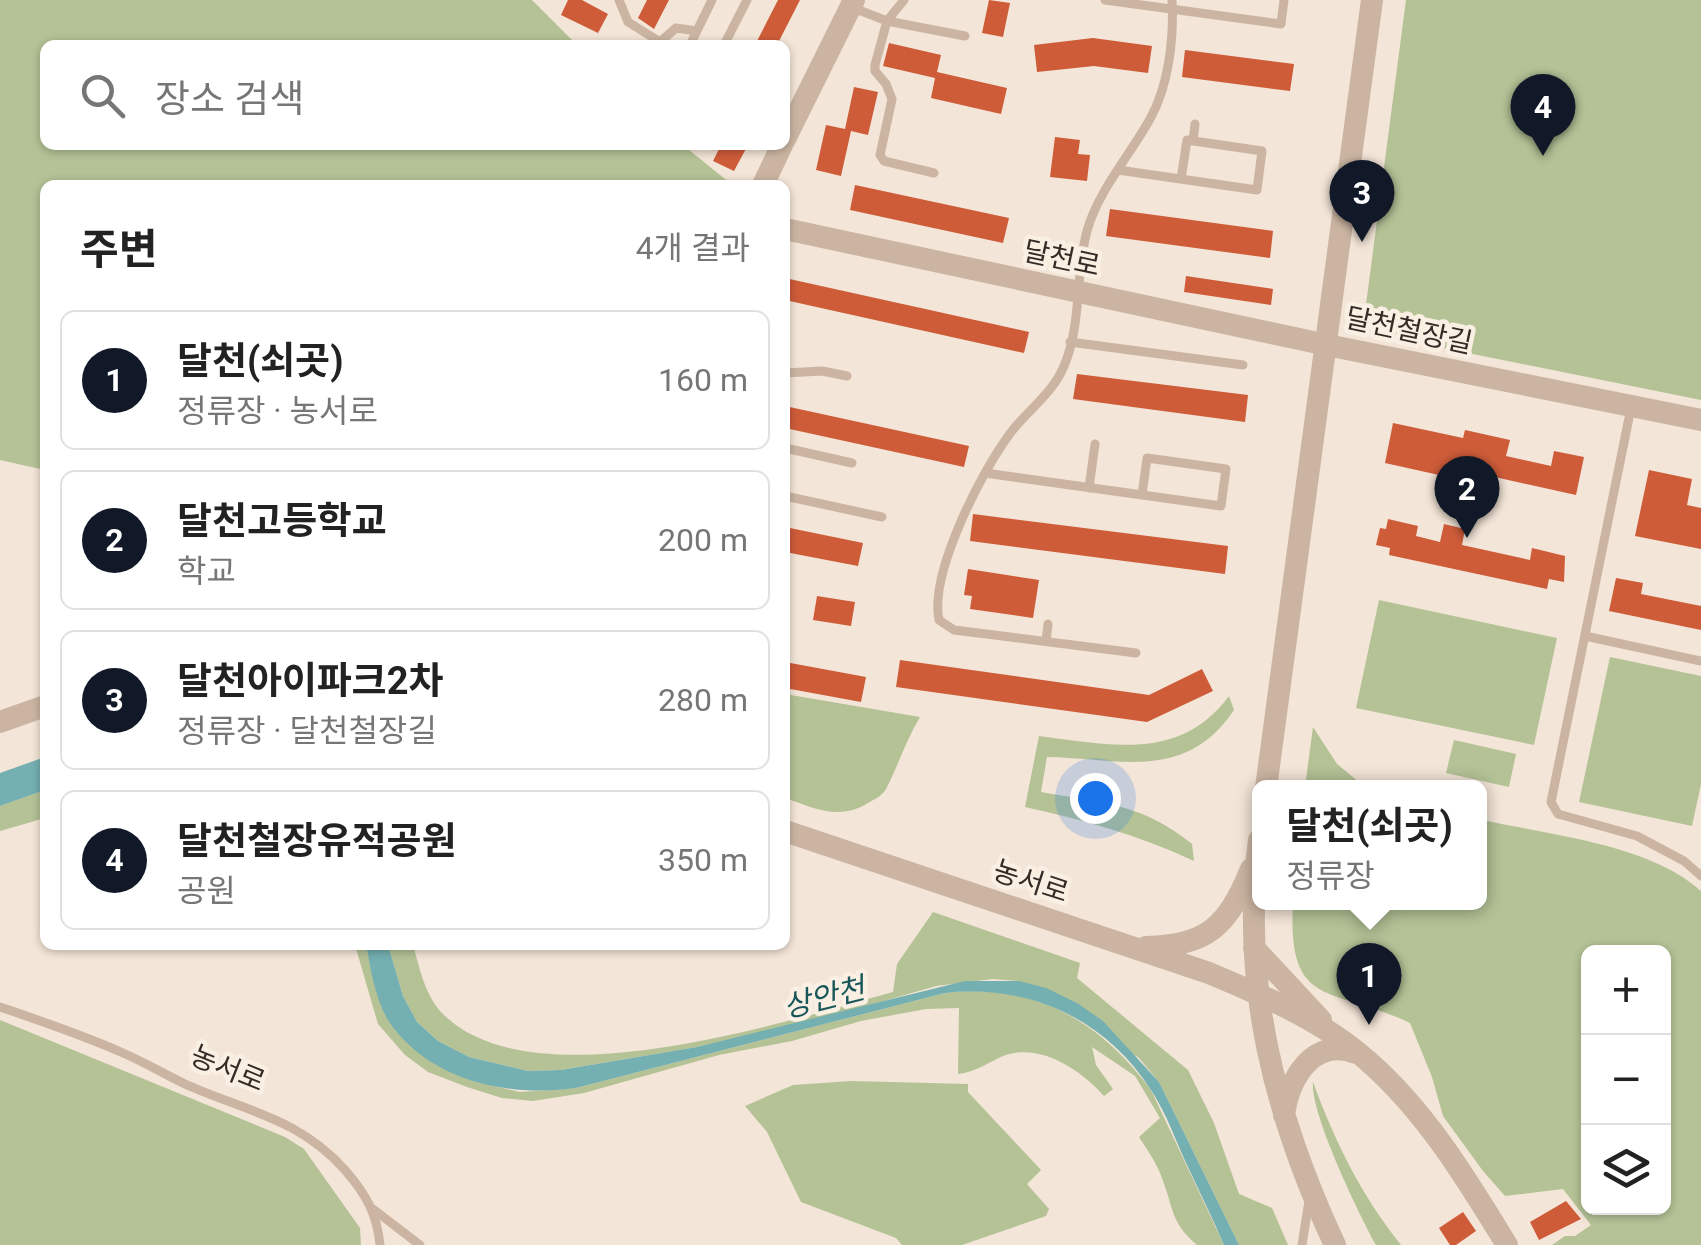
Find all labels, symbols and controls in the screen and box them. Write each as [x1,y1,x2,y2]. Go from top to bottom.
search box [40,40,790,150]
icon: search [75,68,130,123]
pin: 4 [1510,74,1576,156]
text: 장소 검색 [155,77,304,121]
pin: 3 [1330,160,1394,242]
text: 주변 [80,225,157,274]
text: 4개 결과 [636,229,750,267]
street label: 달천로 [1021,234,1103,283]
street label: 달천철장길 [1342,301,1475,360]
text: 달천(쇠곳) [177,339,343,383]
text: 1 [105,361,124,399]
text: 160 m [658,361,748,399]
text: 정류장 · 농서로 [177,392,378,430]
pin: 2 [1434,456,1500,538]
text: 달천고등학교 [177,499,387,543]
text: 2 [105,521,124,559]
text: 200 m [658,521,748,559]
text: 학교 [177,552,236,590]
text: 달천아이파크2차 [177,659,444,703]
text: 3 [105,681,124,719]
text: 280 m [658,681,748,719]
text: 정류장 · 달천철장길 [177,712,437,750]
your location [1070,773,1121,824]
popup [1252,780,1487,910]
text: 달천(쇠곳) [1286,804,1453,848]
text: 달천철장유적공원 [177,819,457,863]
text: 4 [105,841,124,879]
text: 350 m [658,841,748,879]
street label: 농서로 [989,854,1073,909]
text: 정류장 [1286,857,1375,895]
text: 공원 [177,872,236,910]
pin: 1 [1336,942,1402,1025]
map controls [1581,945,1671,1215]
button: + [1581,945,1671,1035]
water label: 상안천 [779,970,872,1025]
button: − [1581,1035,1671,1125]
street label: 농서로 [186,1039,270,1098]
button: layers [1581,1125,1671,1215]

